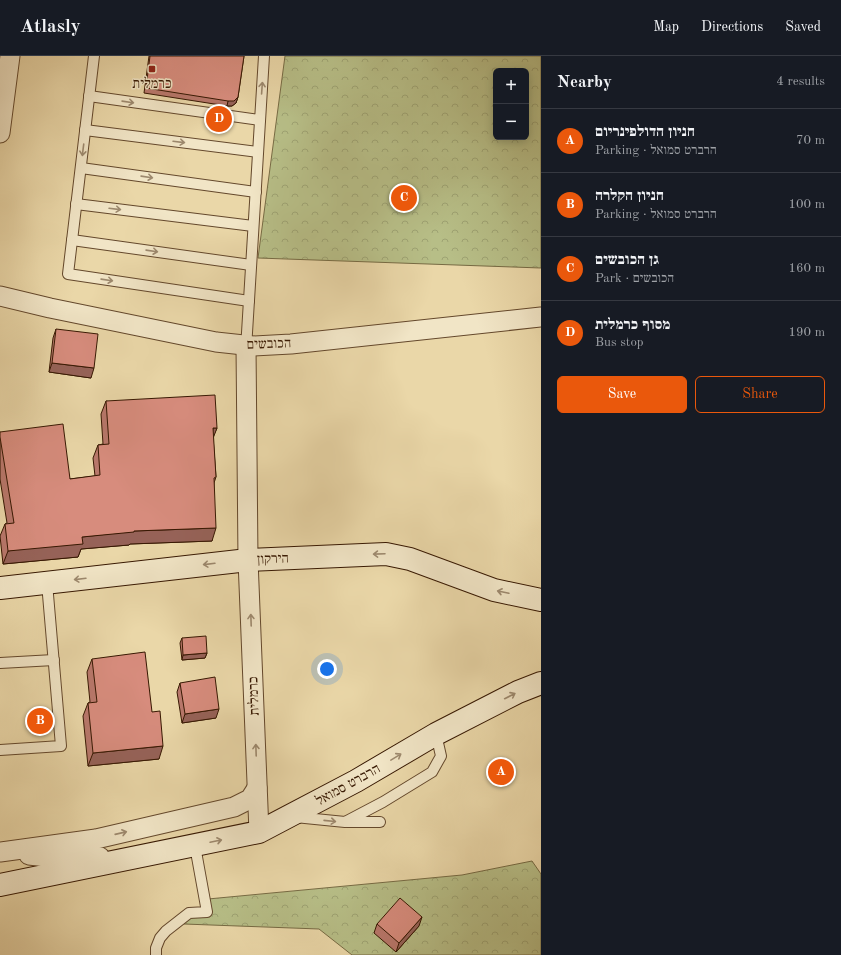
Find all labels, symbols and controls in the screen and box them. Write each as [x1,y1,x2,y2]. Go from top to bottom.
text: Atlasly [20,18,81,37]
text: Map [653,20,679,34]
text: Directions [701,20,763,34]
text: Saved [785,20,821,34]
marker: כרמלית [147,64,157,74]
map controls [493,68,529,140]
button: + [493,68,529,104]
text: Nearby [557,74,612,91]
text: 4 results [776,75,825,88]
place label: כרמלית [132,76,172,91]
one-way arrow [258,82,266,95]
one-way arrow [121,98,134,106]
pin: D [206,104,232,134]
button: − [493,104,529,140]
text: חניון הדולפינריום [595,125,695,140]
text: A [565,134,575,147]
text: 70 m [796,134,825,147]
one-way arrow [172,138,185,146]
one-way arrow [79,143,87,156]
text: Parking · הרברט סמואל [595,144,717,157]
one-way arrow [140,173,153,181]
pin: C [391,183,417,213]
text: חניון הקלרה [595,189,664,204]
text: B [565,198,575,211]
text: 100 m [788,198,825,211]
one-way arrow [108,205,121,213]
text: Parking · הרברט סמואל [595,208,717,221]
one-way arrow [145,247,158,255]
text: גן הכובשים [595,253,659,268]
text: C [566,262,574,275]
text: 160 m [788,262,825,275]
text: Park · הכובשים [595,272,674,285]
one-way arrow [100,276,113,284]
text: מסוף כרמלית [595,318,670,333]
text: D [565,326,575,339]
text: 190 m [788,326,825,339]
street label: הכובשים [246,336,292,352]
text: Bus stop [595,336,644,349]
button: Save [557,376,687,413]
button: Share [695,376,825,413]
street label: הירקון [257,551,289,567]
one-way arrow [373,551,386,558]
one-way arrow [203,561,216,568]
one-way arrow [74,575,87,583]
one-way arrow [497,587,510,595]
one-way arrow [247,614,254,627]
your location [317,659,337,679]
street label: כרמלית [245,676,262,716]
one-way arrow [504,691,516,699]
pin: B [27,706,53,736]
one-way arrow [252,744,260,757]
one-way arrow [390,753,402,761]
pin: A [488,757,514,787]
street label: הרברט סמואל [313,761,383,808]
one-way arrow [323,817,336,824]
one-way arrow [115,829,128,837]
one-way arrow [209,837,222,845]

